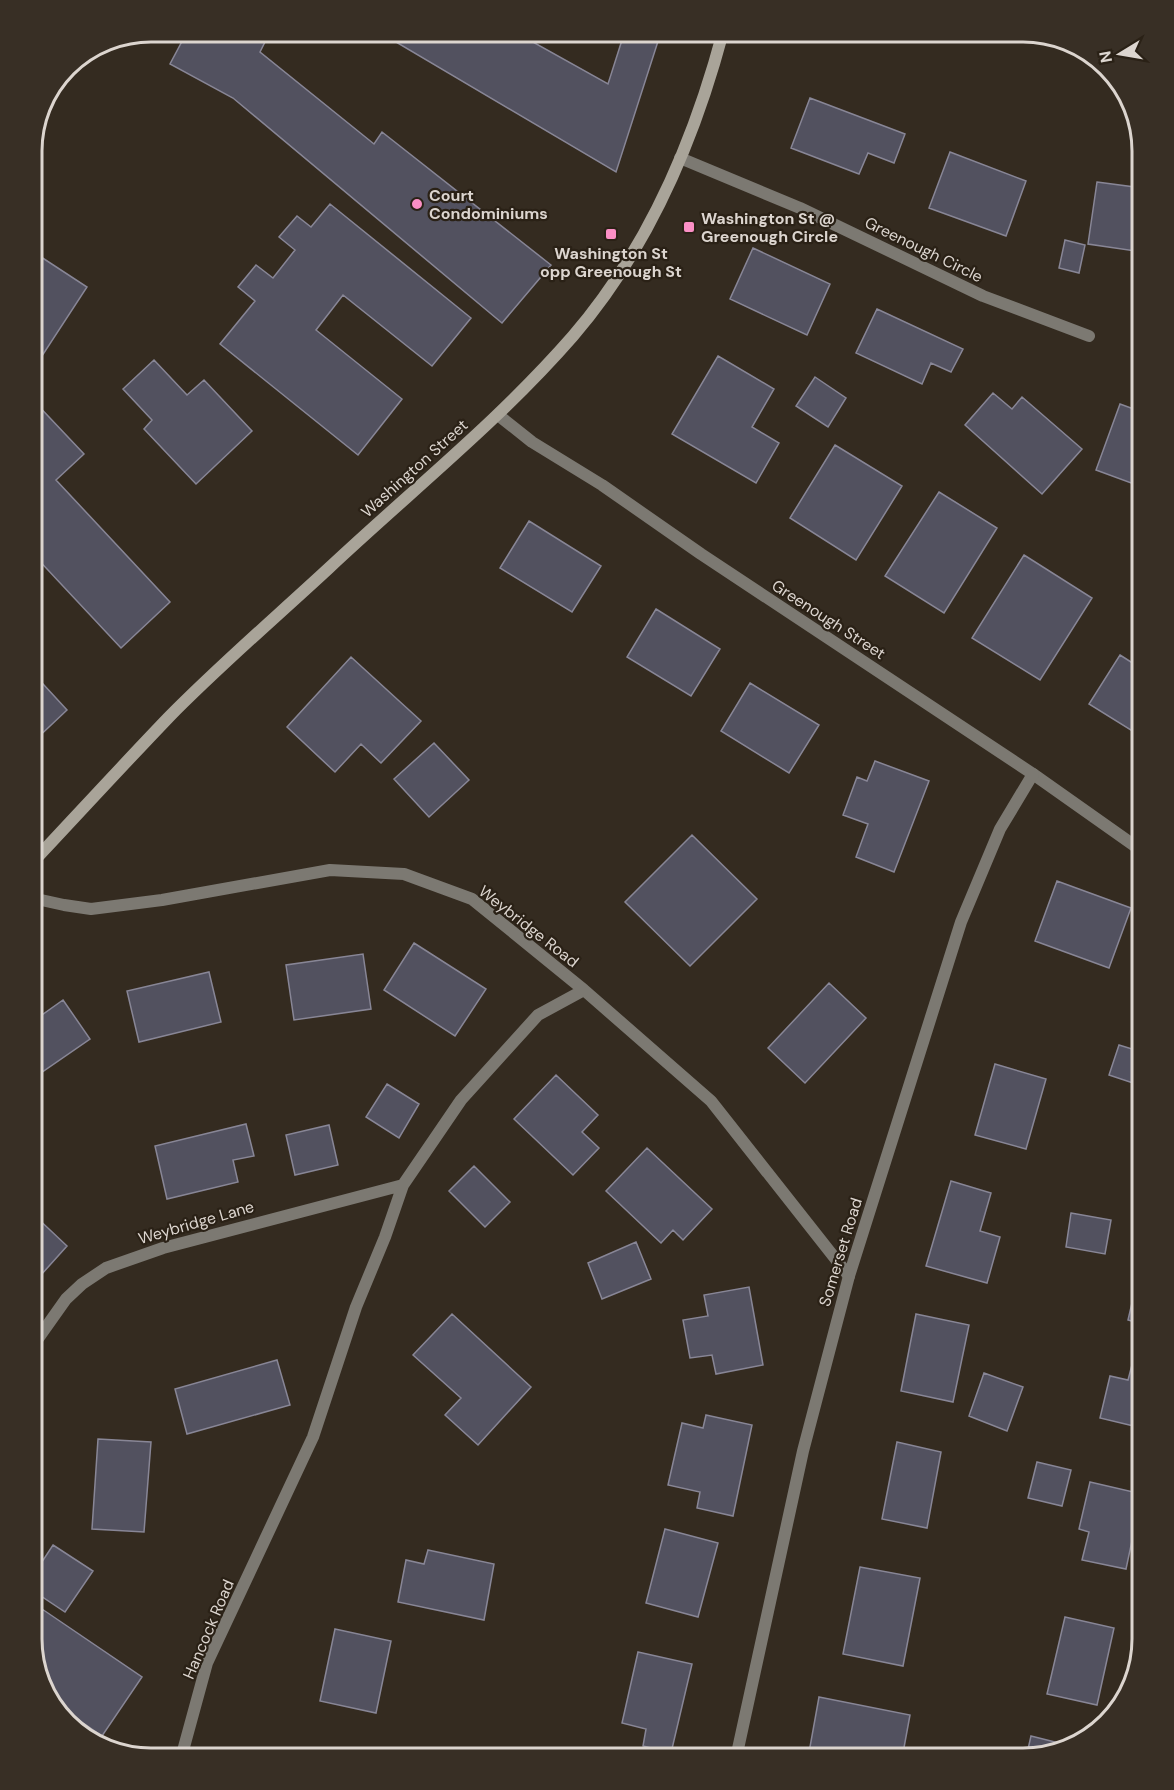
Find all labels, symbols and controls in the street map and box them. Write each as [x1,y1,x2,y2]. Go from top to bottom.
north arrow [1090,24,1150,84]
text: N [1094,49,1117,64]
place label: Court Condominiums [429,185,548,224]
marker: Court Condominiums [410,197,424,211]
place label: Washington St @ Greenough Circle [701,208,838,247]
street label: Greenough Circle [861,212,986,287]
marker: Washington St @ Greenough Circle [682,220,696,234]
marker: Washington St opp Greenough St [604,227,618,241]
place label: Washington St opp Greenough St [540,243,682,282]
street label: Washington Street [356,415,472,522]
street label: Greenough Street [768,575,890,664]
street label: Weybridge Road [474,881,583,972]
street label: Somerset Road [814,1195,867,1309]
street label: Weybridge Lane [136,1196,256,1249]
street label: Hancock Road [178,1576,239,1682]

